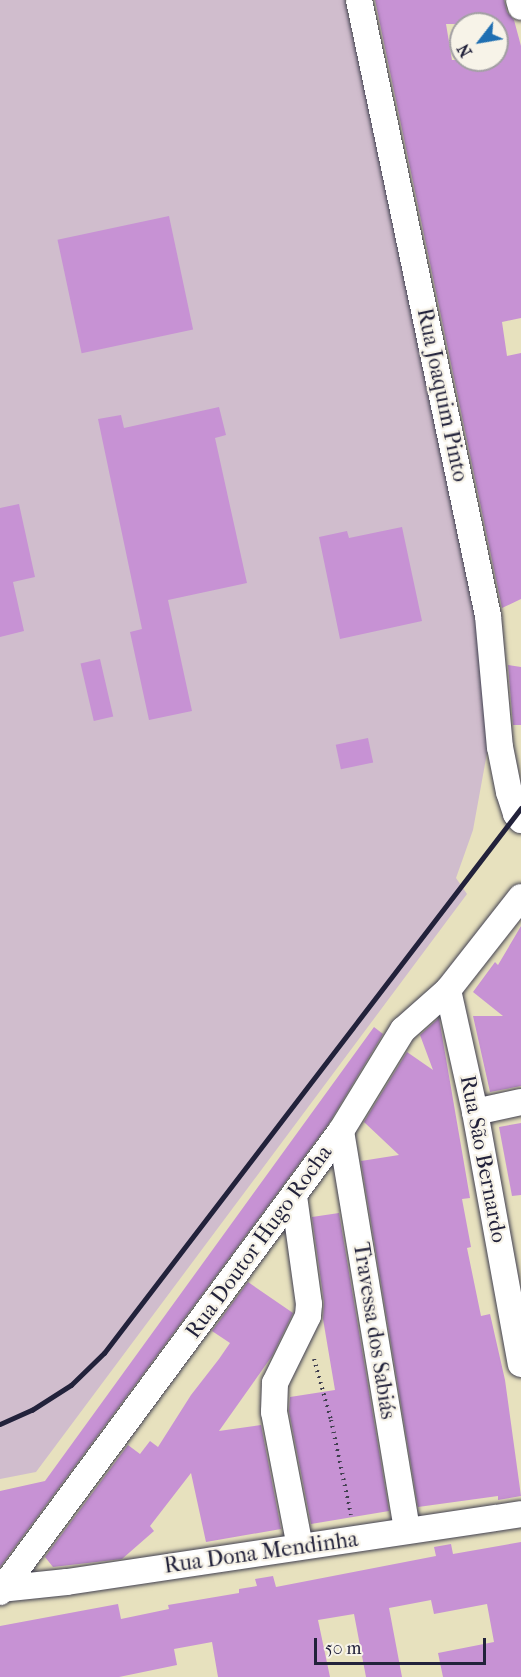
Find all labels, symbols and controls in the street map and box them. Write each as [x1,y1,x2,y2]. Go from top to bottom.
north arrow [449,12,509,72]
text: N [454,40,476,61]
street label: Rua Joaquim Pinto [411,306,473,484]
street label: Rua São Bernardo [454,1073,512,1245]
street label: Rua Doutor Hugo Rocha [180,1140,338,1344]
street label: Travessa dos Sabiás [347,1241,401,1421]
street label: Rua Dona Mendinha [162,1526,360,1580]
scale bar [317,1626,490,1664]
text: 50 m [325,1638,361,1659]

